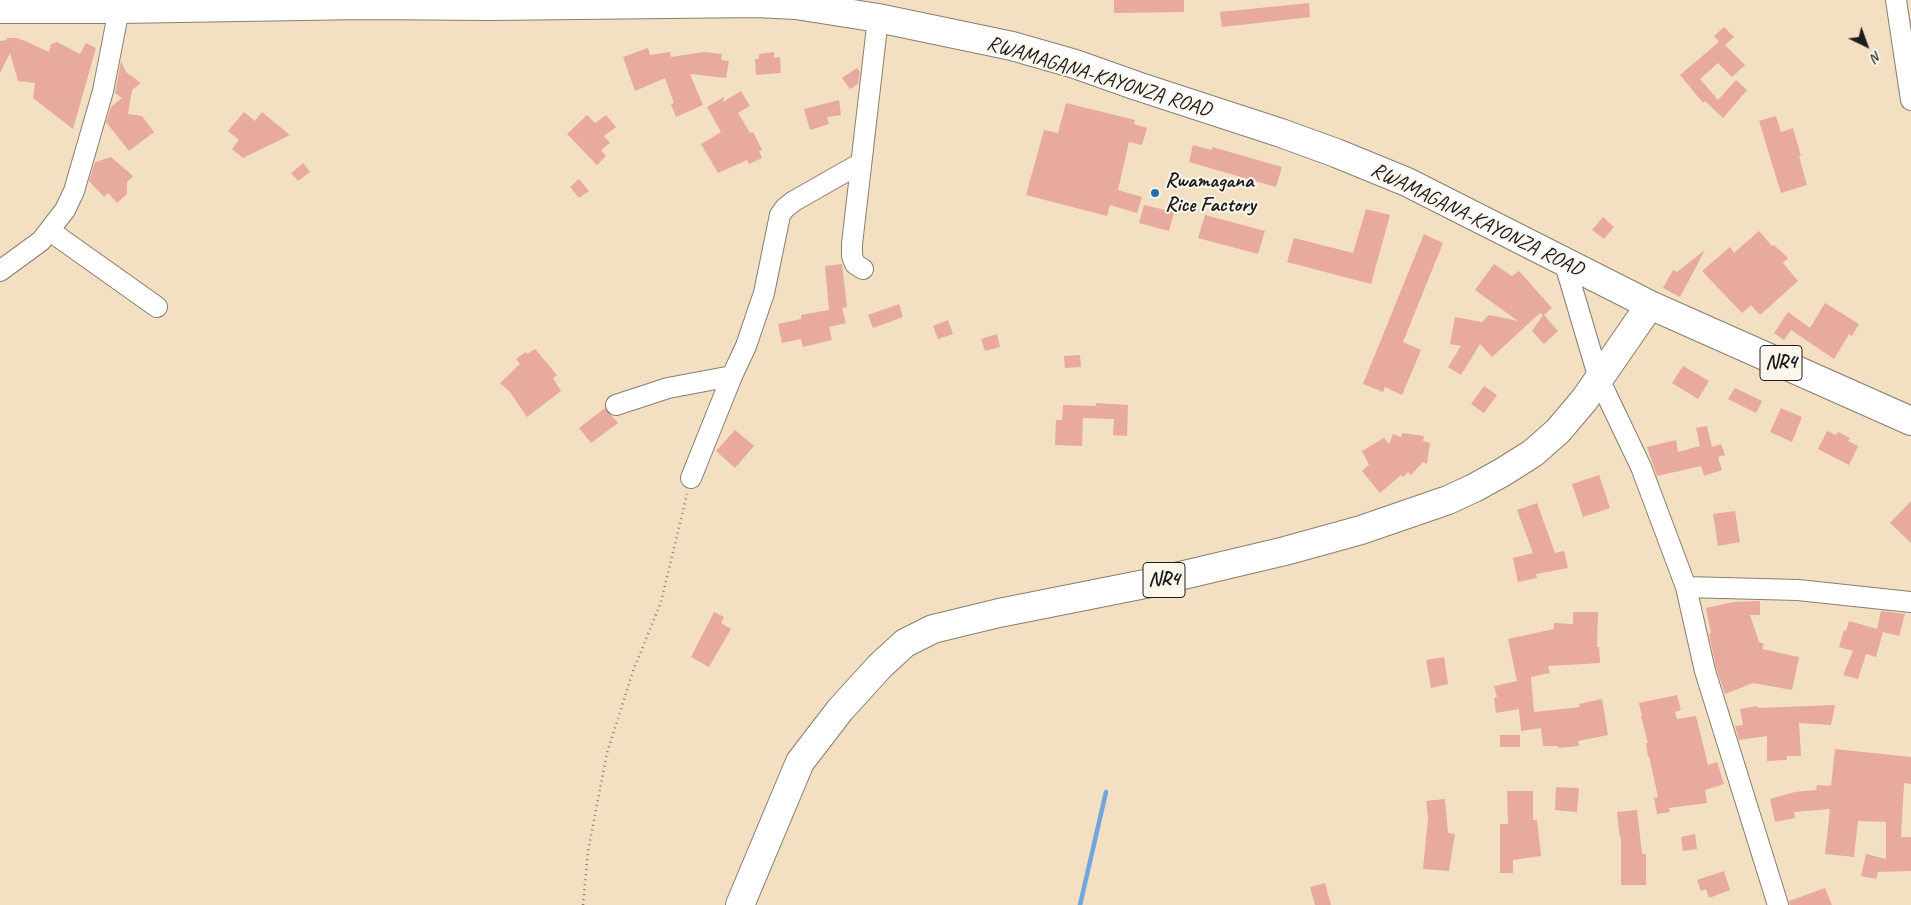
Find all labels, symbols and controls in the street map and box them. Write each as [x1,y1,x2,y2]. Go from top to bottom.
north arrow [1841,20,1891,70]
street label: RWAMAGANA-KAYONZA ROAD [984,31,1214,123]
text: N [1867,47,1885,66]
street label: RWAMAGANA-KAYONZA ROAD [1367,158,1587,282]
place label: Rwamagana Rice Factory [1165,168,1256,218]
marker: Rwamagana Rice Factory [1149,187,1161,199]
road number: NR4 [1760,346,1802,380]
road number: NR4 [1143,562,1185,598]

